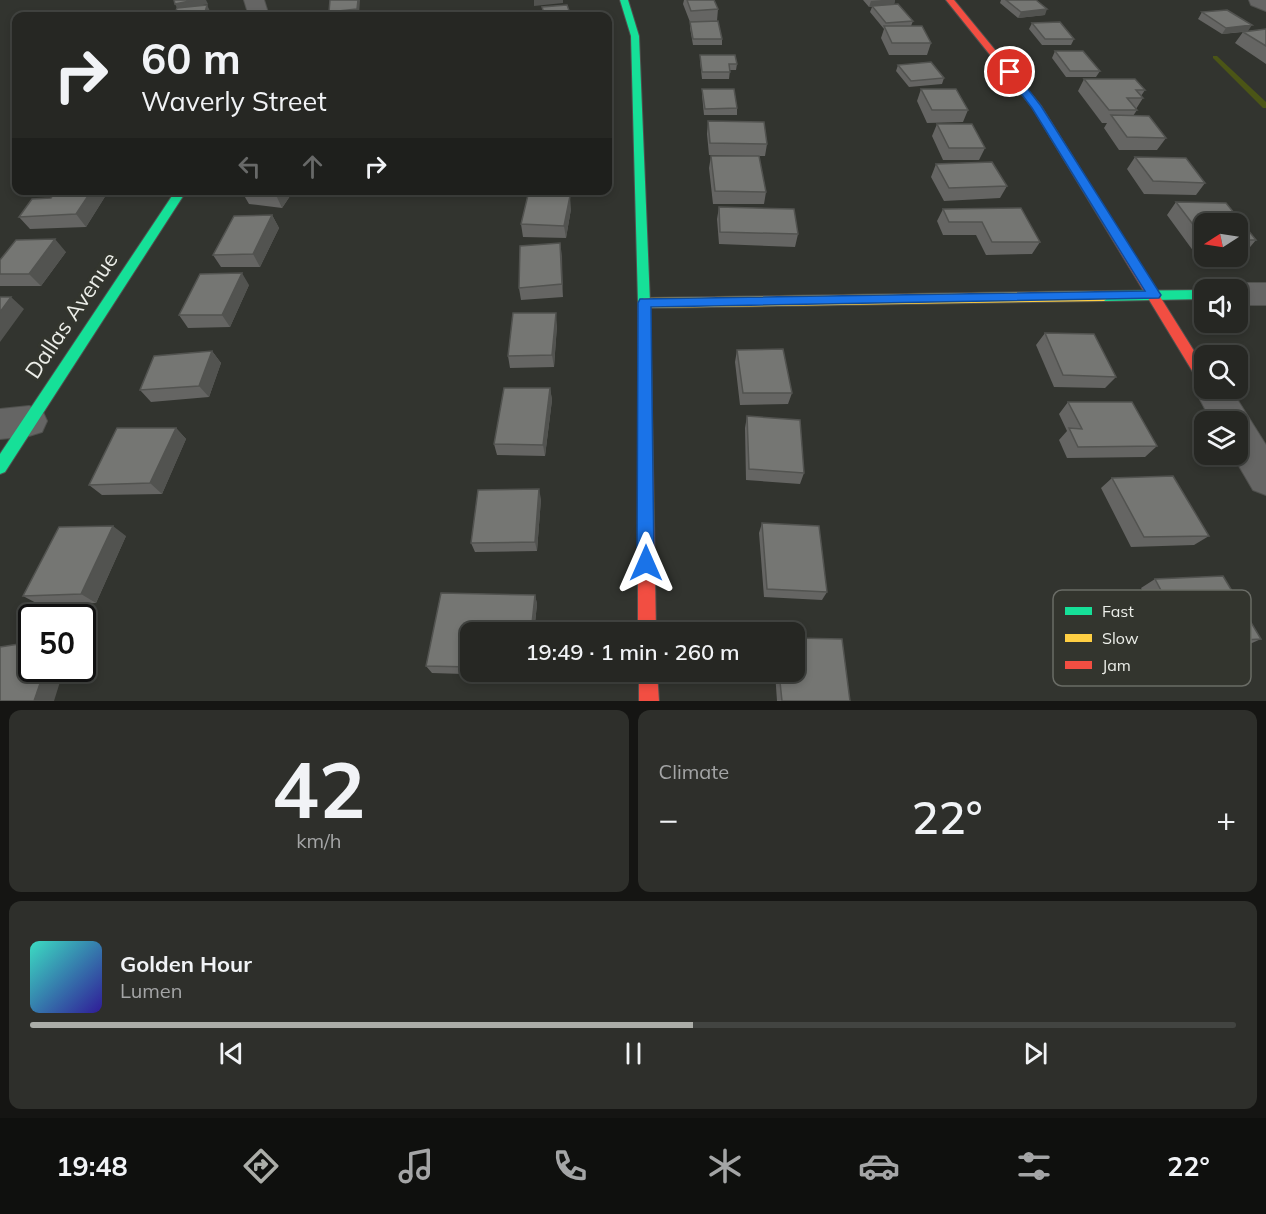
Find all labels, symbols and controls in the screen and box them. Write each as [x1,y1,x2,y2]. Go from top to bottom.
text: 60 m [141,32,241,85]
icon: right [42,36,120,114]
pin [984,46,1035,97]
icon: arrive [993,55,1026,88]
text: Waverly Street [141,84,327,118]
icon: left [233,150,266,183]
icon: ahead [296,150,329,183]
icon: right [359,150,392,183]
north arrow [1194,213,1248,267]
map controls [1194,213,1248,465]
street label: Dallas Avenue [18,246,124,384]
button: sound [1194,279,1248,333]
button: search [1194,345,1248,399]
button: layers [1194,411,1248,465]
position arrow [614,531,678,595]
legend [1053,590,1251,686]
text: Fast [1102,601,1134,621]
speed limit sign: 50 [18,604,96,682]
text: Slow [1102,628,1139,648]
text: 19:49 · 1 min · 260 m [525,638,740,666]
text: Jam [1102,655,1131,675]
text: 42 [272,740,366,838]
text: Climate [659,759,729,784]
text: 22° [912,789,983,845]
text: − [659,798,678,839]
text: + [1216,798,1236,839]
text: km/h [296,828,341,853]
text: Golden Hour [120,950,252,978]
text: Lumen [120,978,182,1003]
icon: previous [215,1037,248,1070]
icon: pause [617,1037,650,1070]
icon: next [1019,1037,1052,1070]
icon: directions [240,1145,282,1187]
icon: music [395,1145,437,1187]
icon: phone [549,1145,591,1187]
icon: climate [704,1145,746,1187]
icon: car [858,1145,900,1187]
icon: filters [1013,1145,1055,1187]
text: 19:48 [56,1149,128,1183]
text: 22° [1167,1149,1210,1183]

